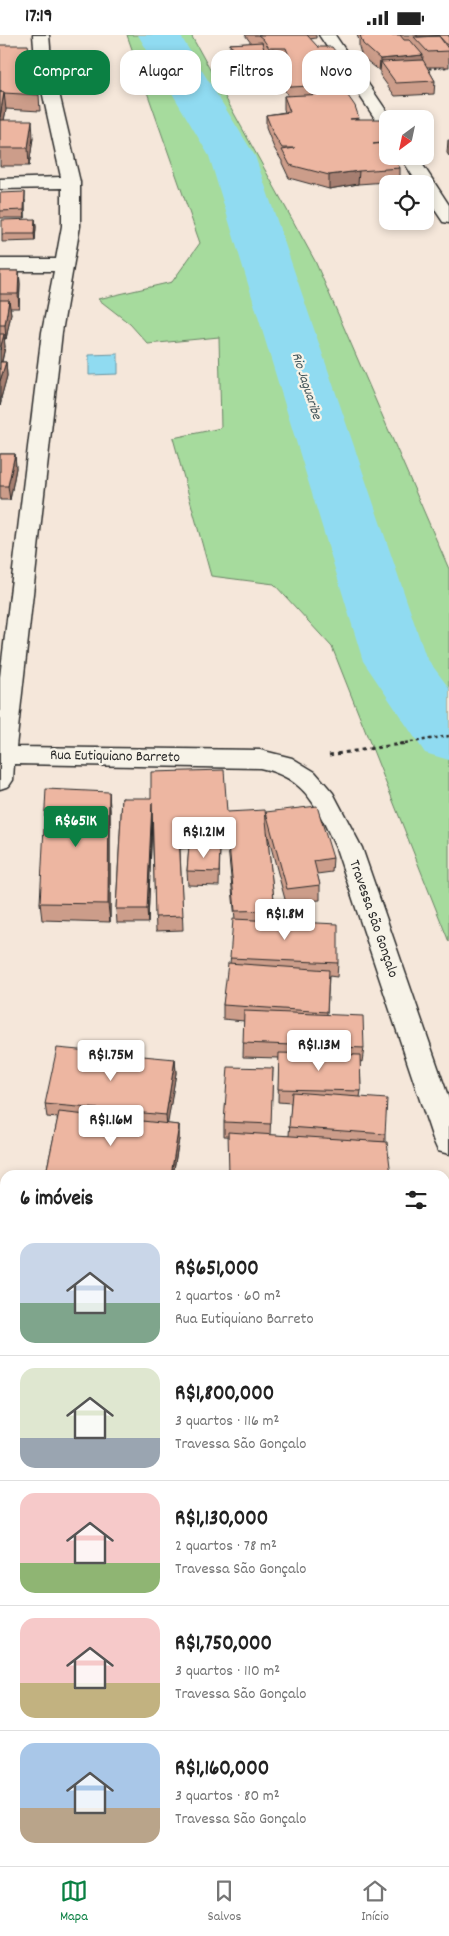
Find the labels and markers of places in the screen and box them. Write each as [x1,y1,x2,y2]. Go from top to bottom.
pin: R$651K [35,805,117,848]
pin: R$1.21M [158,817,250,859]
pin: R$1.8M [244,899,326,941]
pin: R$1.13M [273,1029,365,1072]
pin: R$1.75M [65,1039,157,1082]
pin: R$1.16M [65,1105,157,1147]

